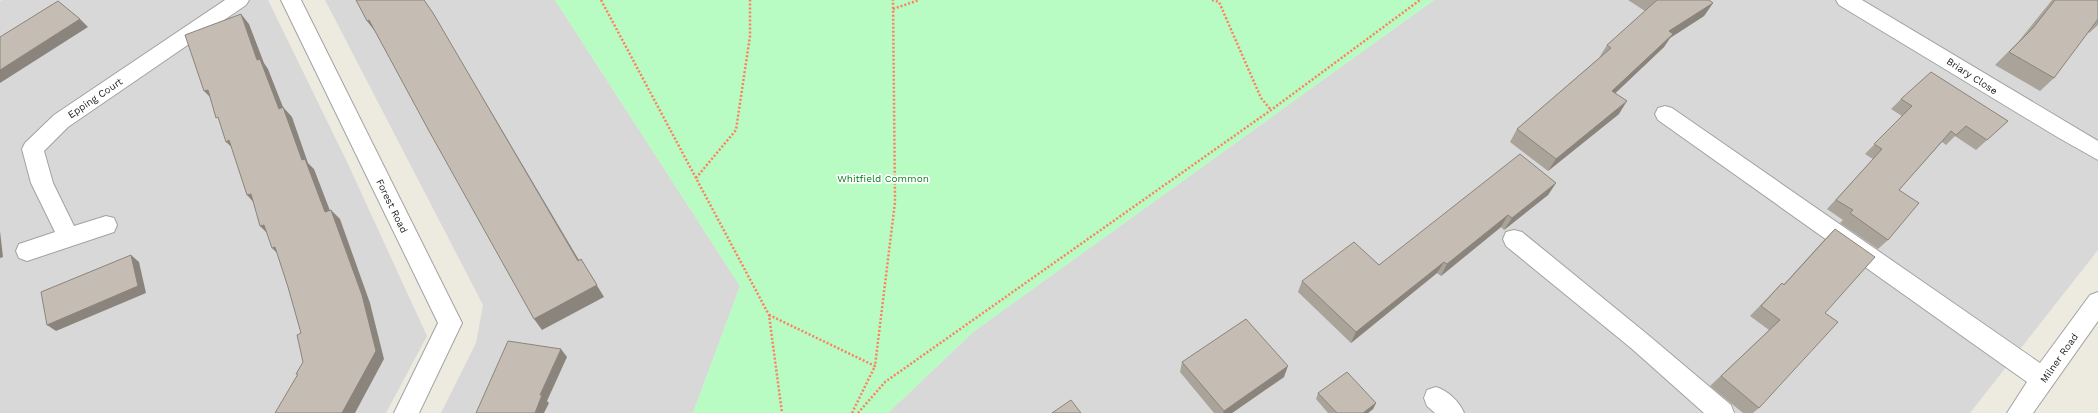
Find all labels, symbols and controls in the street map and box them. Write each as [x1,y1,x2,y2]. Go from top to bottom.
street label: Briary Close [1945,56,2000,97]
street label: Epping Court [66,75,125,120]
park label: Whitfield Common [837,173,929,184]
street label: Forest Road [374,177,410,235]
street label: Milner Road [2038,331,2080,385]

